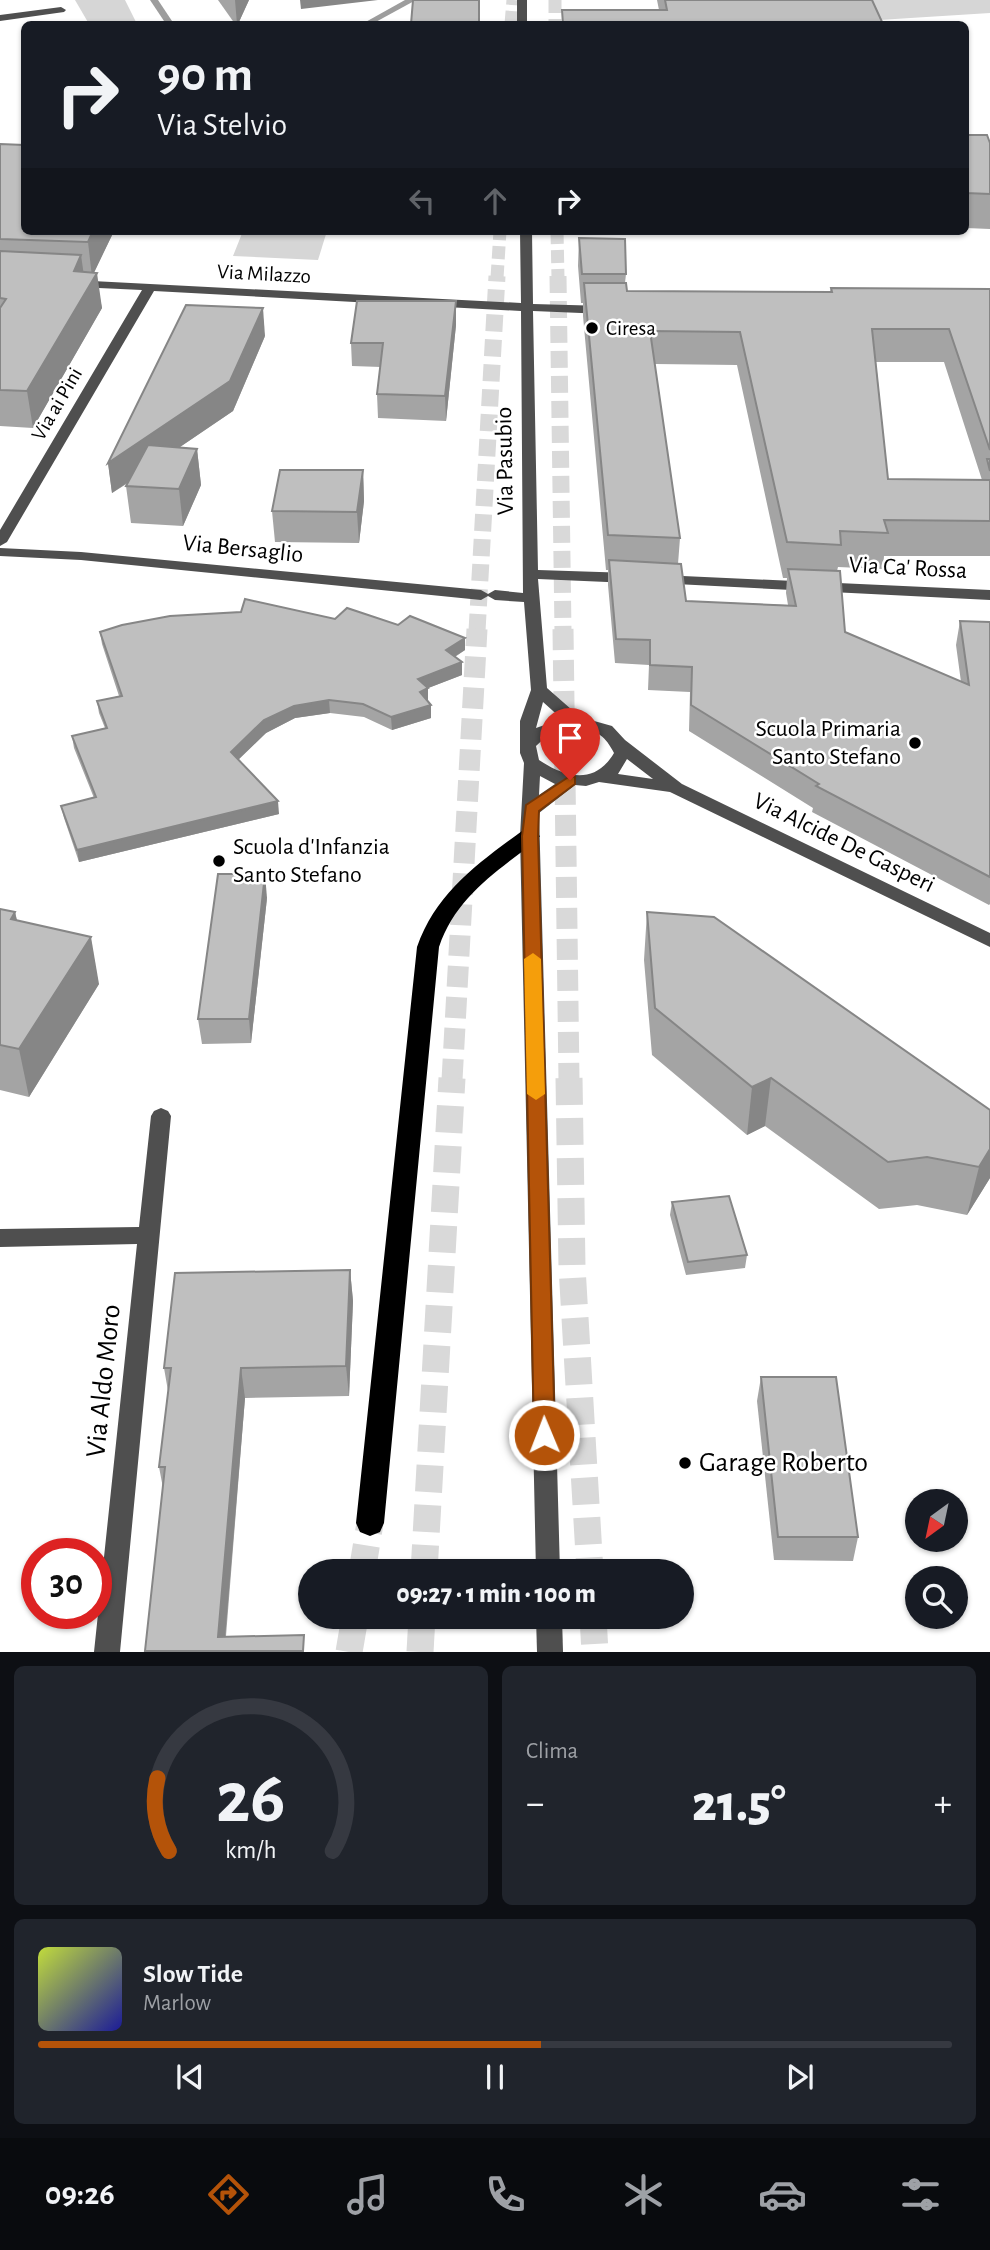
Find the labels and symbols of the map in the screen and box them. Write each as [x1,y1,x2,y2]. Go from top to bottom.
street label: Via Milazzo [217,261,311,287]
place label: Ciresa [606,318,656,339]
marker: Ciresa [584,320,600,336]
street label: Via ai Pini [28,364,86,444]
street label: Via Pasubio [492,407,518,515]
street label: Via Bersaglio [182,531,304,567]
street label: Via Ca' Rossa [848,553,968,583]
pin [540,708,600,780]
place label: Scuola Primaria Santo Stefano [756,717,901,769]
marker: Scuola Primaria Santo Stefano [907,735,923,751]
street label: Via Alcide De Gasperi [750,789,938,897]
place label: Scuola d'Infanzia Santo Stefano [233,835,390,887]
marker: Scuola d'Infanzia Santo Stefano [211,853,227,869]
street label: Via Aldo Moro [82,1303,126,1459]
position arrow [507,1398,581,1472]
place label: Garage Roberto [699,1449,868,1477]
marker: Garage Roberto [677,1455,693,1471]
north arrow [905,1489,968,1552]
speed limit sign: 30 [21,1538,112,1629]

